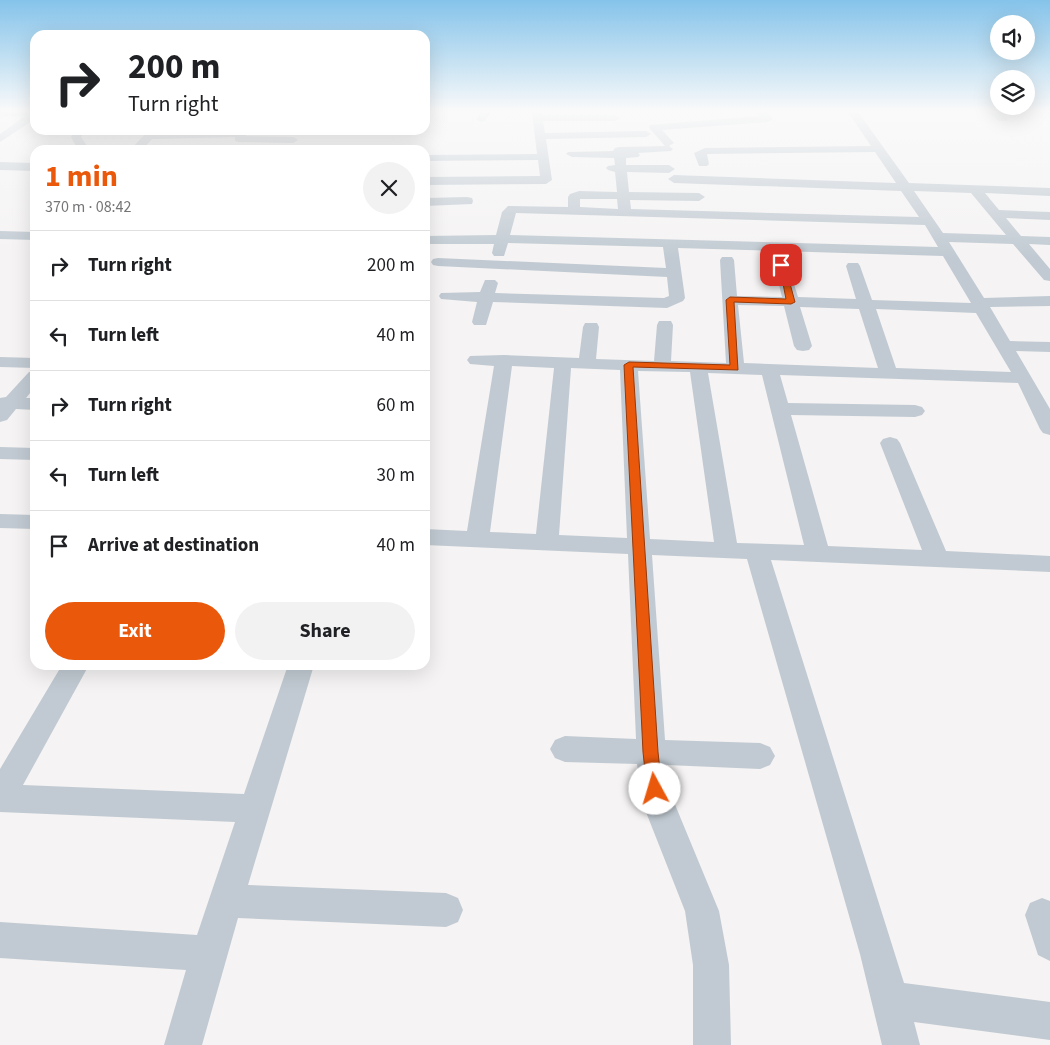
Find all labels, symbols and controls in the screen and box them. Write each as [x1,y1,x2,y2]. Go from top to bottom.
map controls [990,15,1035,115]
button: sound [990,15,1035,60]
text: 200 m [128,42,220,92]
icon: right [45,50,110,115]
button: layers [990,70,1035,115]
text: Turn right [128,88,218,120]
text: 1 min [45,155,118,198]
button: close [363,162,415,214]
text: 370 m · 08:42 [45,196,132,218]
pin [760,244,802,286]
icon: arrive [767,251,795,279]
icon: right [45,252,73,280]
text: Turn right [88,252,172,279]
text: 200 m [367,252,415,279]
icon: left [45,322,73,350]
text: Turn left [88,322,159,349]
text: 40 m [377,322,415,349]
icon: right [45,392,73,420]
text: Turn right [88,392,172,419]
text: 60 m [377,392,415,419]
icon: left [45,462,73,490]
text: Turn left [88,462,159,489]
text: 30 m [377,462,415,489]
icon: arrive [45,532,73,560]
text: Arrive at destination [88,532,259,559]
text: 40 m [377,532,415,559]
button: Exit [45,602,225,660]
button: Share [235,602,415,660]
position arrow [628,762,680,814]

